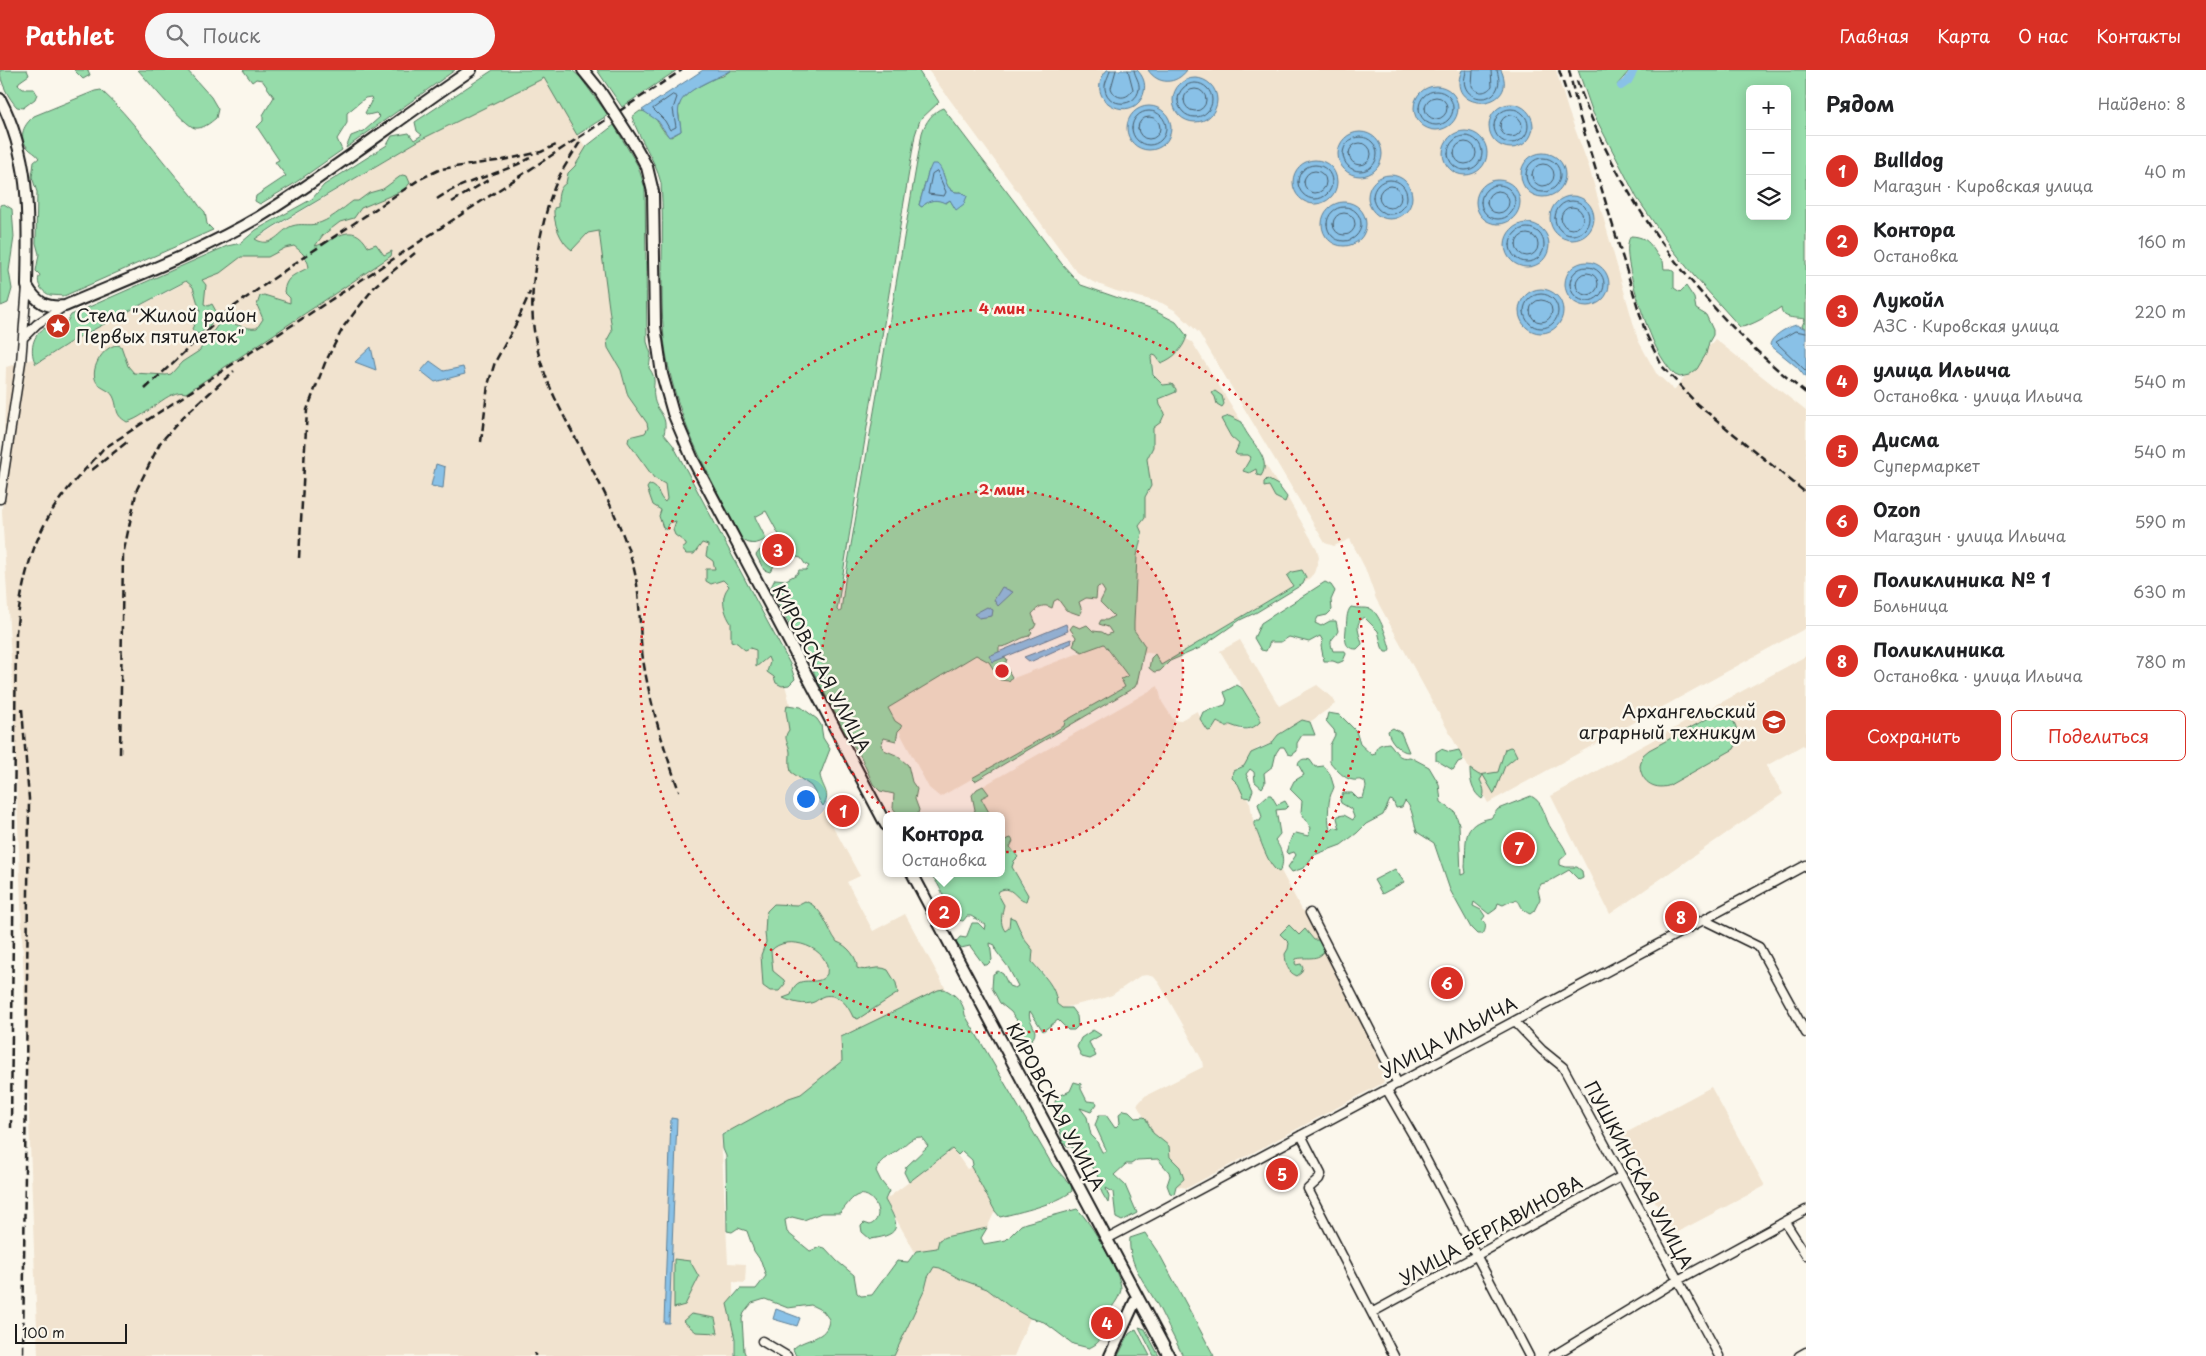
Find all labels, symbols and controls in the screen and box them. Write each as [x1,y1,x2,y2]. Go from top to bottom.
search box [145,13,495,58]
text: Pathlet [25,17,115,53]
icon: search [163,21,191,49]
text: Поиск [203,21,260,49]
text: Главная [1840,22,1909,49]
text: Карта [1937,22,1990,49]
text: О нас [2018,22,2068,49]
text: Контакты [2096,22,2181,49]
map controls [1746,85,1791,220]
button: + [1746,85,1791,130]
text: Рядом [1826,87,1894,119]
text: Найдено: 8 [2098,91,2186,115]
button: − [1746,130,1791,175]
text: Bulldog [1873,145,1944,173]
text: 1 [1838,159,1846,183]
text: 40 m [2144,159,2186,183]
text: Магазин · Кировская улица [1873,173,2093,197]
button: layers [1746,175,1791,220]
text: Контора [1873,215,1955,243]
text: 2 [1836,229,1848,253]
text: 160 m [2138,229,2186,253]
text: Остановка [1873,243,1958,267]
text: Лукойл [1873,285,1944,313]
text: 4 мин [979,296,1025,319]
text: 3 [1837,299,1847,323]
text: 220 m [2135,299,2186,323]
place label: Стела "Жилой район Первых пятилеток" [76,301,257,349]
place icon: Стела "Жилой район Первых пятилеток" [45,313,71,339]
text: АЗС · Кировская улица [1873,313,2059,337]
text: улица Ильича [1873,355,2011,383]
text: 4 [1837,369,1847,393]
text: 540 m [2133,369,2186,393]
text: Остановка · улица Ильича [1873,383,2083,407]
text: Дисма [1873,425,1939,453]
text: 5 [1837,439,1847,463]
text: 540 m [2133,439,2186,463]
text: Супермаркет [1873,453,1980,477]
text: 2 мин [979,477,1026,500]
text: Ozon [1873,495,1921,523]
text: 6 [1836,509,1848,533]
text: 590 m [2134,509,2186,533]
text: Магазин · улица Ильича [1873,523,2066,547]
pin: 3 [762,531,794,569]
text: Поликлиника № 1 [1873,565,2051,593]
street label: КИРОВСКАЯ УЛИЦА [766,579,878,758]
text: 7 [1837,579,1847,603]
text: 630 m [2133,579,2186,603]
text: Больница [1873,593,1948,617]
text: Поликлиника [1873,635,2005,663]
text: 8 [1837,649,1847,673]
text: 780 m [2136,649,2186,673]
centre of rings [993,662,1011,680]
text: Остановка · улица Ильича [1873,663,2083,687]
place label: Архангельский аграрный техникум [1579,697,1756,745]
school or university icon: Архангельский аграрный техникум [1761,709,1787,735]
button: Сохранить [1826,710,2001,761]
button: Поделиться [2011,710,2186,761]
your location [793,786,819,812]
pin: 1 [827,792,859,830]
popup [883,812,1005,877]
text: Контора [901,819,984,847]
pin: 7 [1503,829,1535,867]
text: Остановка [901,847,987,871]
pin: 2 [928,893,960,931]
pin: 8 [1665,898,1697,936]
pin: 6 [1431,964,1463,1002]
street label: УЛИЦА ИЛЬИЧА [1375,989,1521,1084]
street label: КИРОВСКАЯ УЛИЦА [1000,1017,1112,1196]
street label: ПУШКИНСКАЯ УЛИЦА [1578,1076,1700,1273]
pin: 5 [1266,1155,1298,1193]
street label: УЛИЦА БЕРГАВИНОВА [1394,1168,1587,1291]
pin: 4 [1091,1304,1123,1342]
scale bar [15,1321,128,1344]
text: 100 m [22,1322,65,1343]

